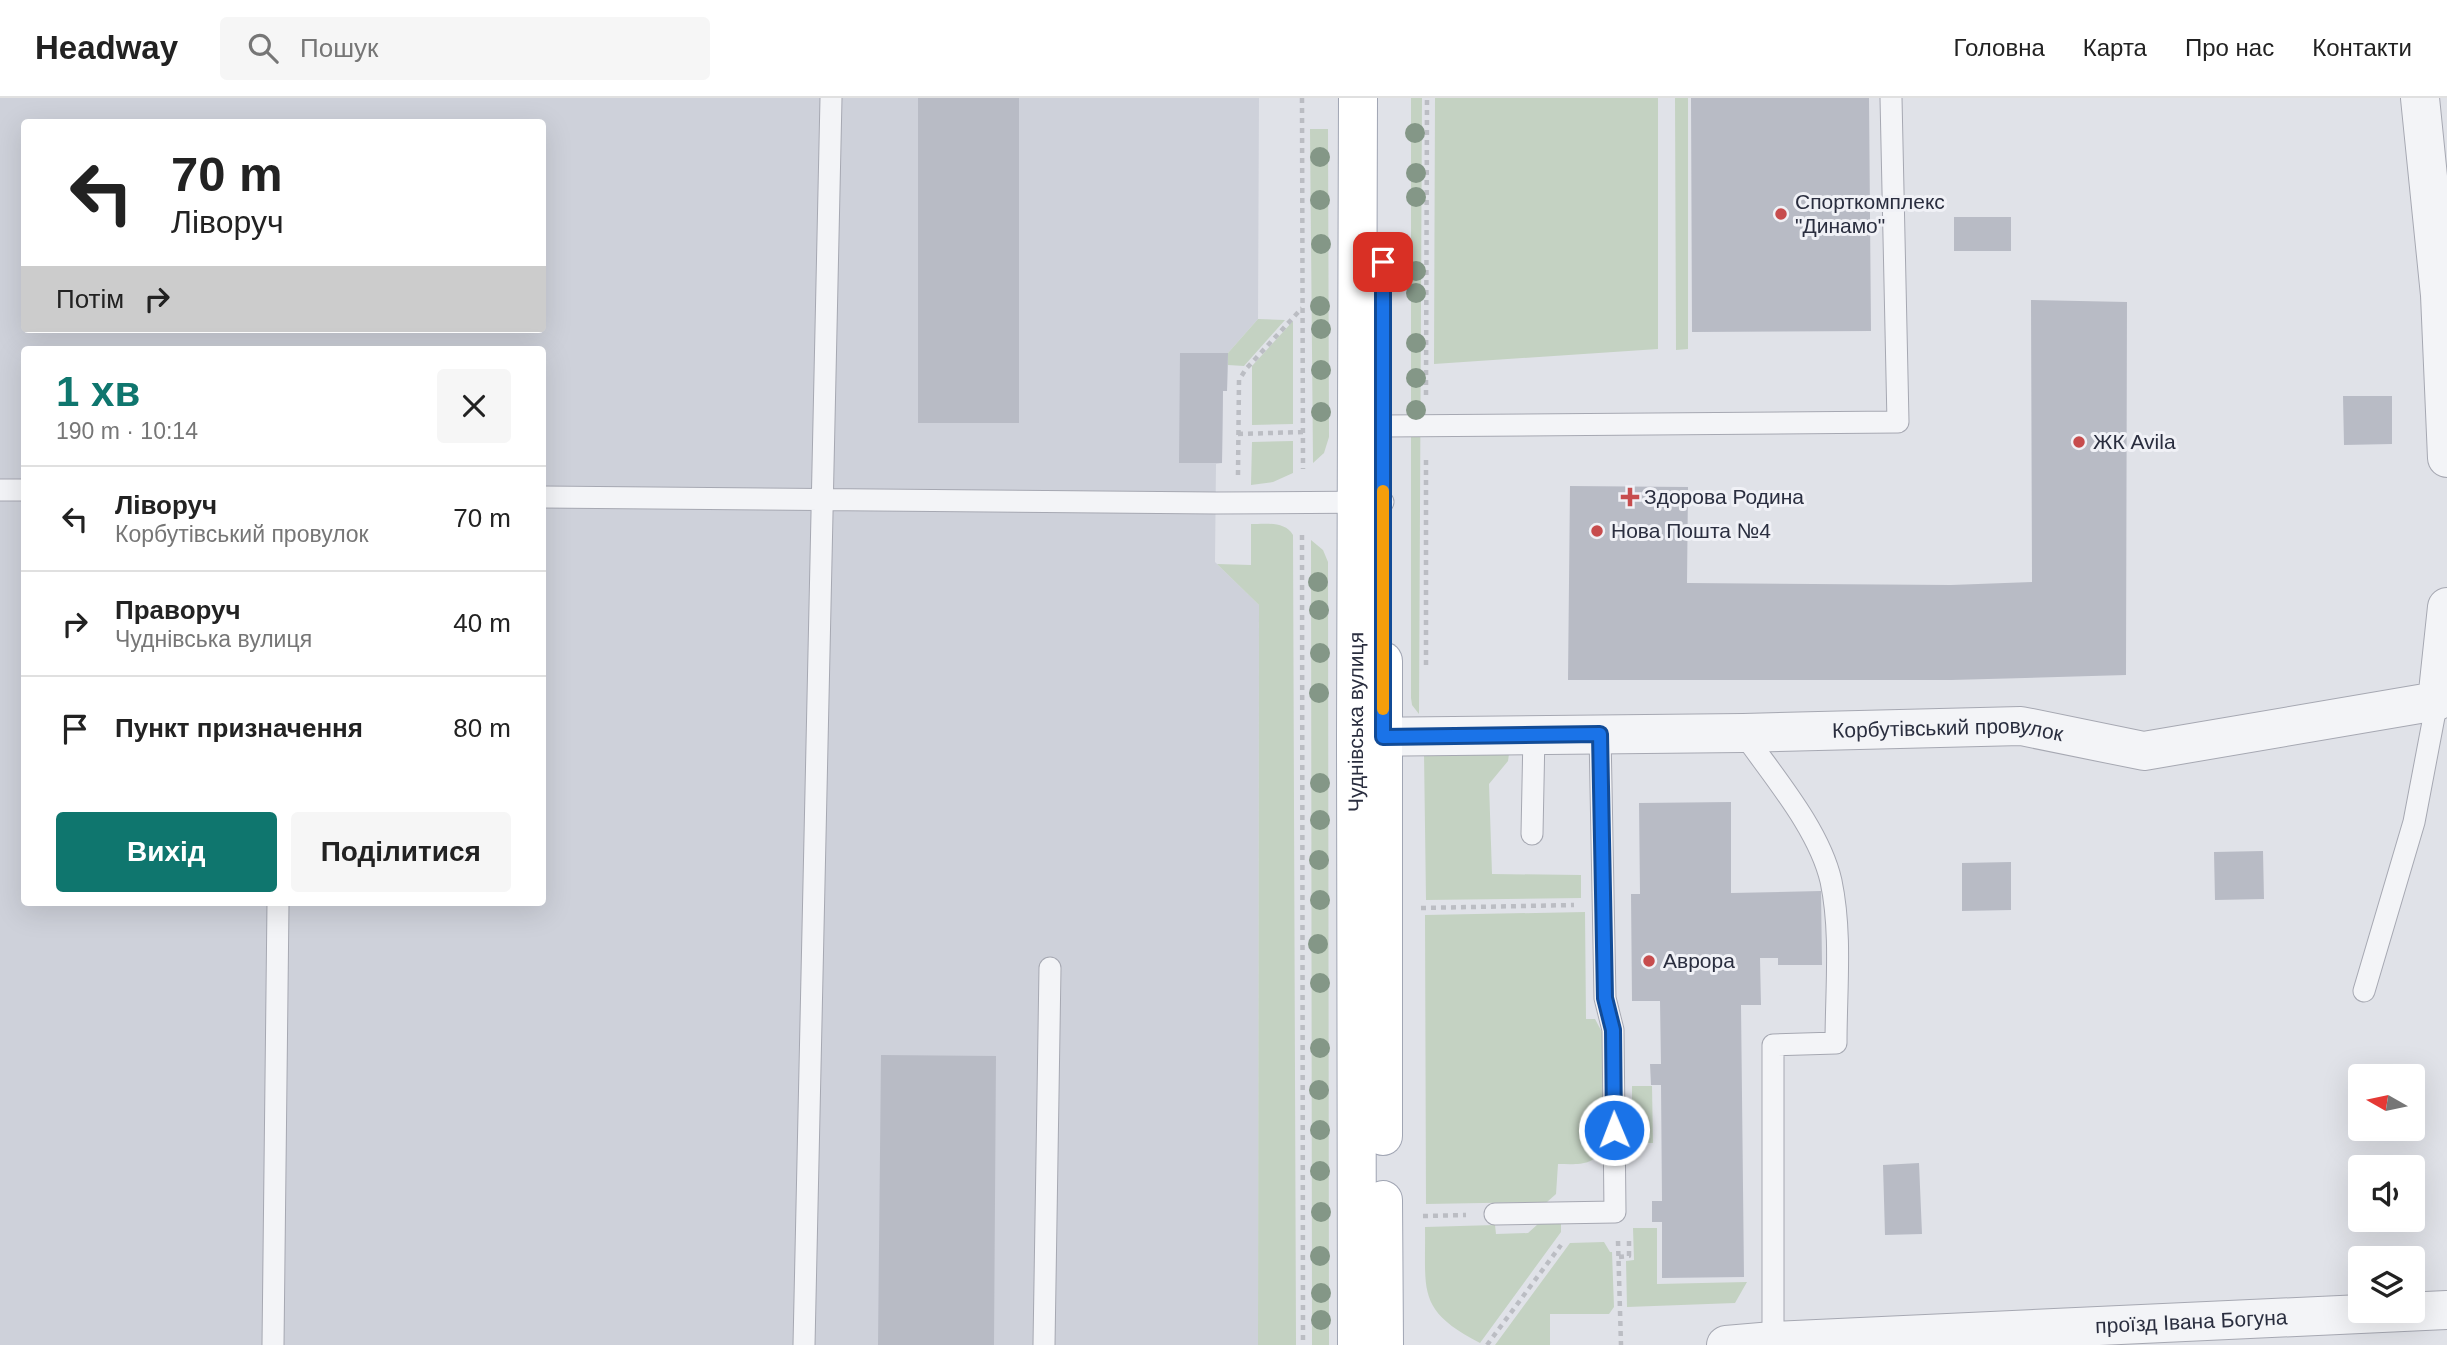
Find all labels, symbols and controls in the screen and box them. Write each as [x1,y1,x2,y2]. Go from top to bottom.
search box [220,17,710,80]
text: Headway [35,29,178,66]
icon: search [244,29,282,67]
text: Пошук [300,33,378,63]
text: Головна [1954,34,2045,61]
text: Карта [2083,34,2147,61]
text: Про нас [2185,34,2274,61]
text: Контакти [2312,34,2412,61]
icon: left [56,147,147,238]
text: 70 m [171,147,283,201]
place label: Спорткомплекс "Динамо" [1795,190,1945,237]
text: Ліворуч [171,204,284,240]
marker: Спорткомплекс "Динамо" [1773,206,1789,222]
pin [1353,232,1413,292]
icon: arrive [1364,243,1402,281]
icon: right [138,280,176,318]
text: Потім [56,284,124,314]
text: 1 хв [56,368,140,415]
button: close [437,369,511,443]
text: 190 m · 10:14 [56,418,198,444]
place label: ЖК Avila [2093,430,2176,453]
marker: ЖК Avila [2071,434,2087,450]
place label: Здорова Родина [1644,485,1804,508]
marker: Здорова Родина [1622,489,1638,505]
text: Ліворуч [115,490,217,520]
icon: left [56,500,94,538]
text: 70 m [453,503,511,533]
place label: Нова Пошта №4 [1611,519,1771,542]
text: Корбутівський провулок [115,521,369,547]
marker: Нова Пошта №4 [1589,523,1605,539]
text: Праворуч [115,595,241,625]
icon: right [56,605,94,643]
text: 40 m [453,608,511,638]
text: Чуднівська вулиця [115,626,312,652]
street label: Чуднівська вулиця [1344,632,1367,812]
icon: arrive [56,710,94,748]
text: Пункт призначення [115,713,363,743]
text: 80 m [453,713,511,743]
street label: Корбутівський провулок [1832,714,2066,745]
button: Вихід [56,812,277,892]
button: Поділитися [291,812,511,892]
place label: Аврора [1663,949,1735,972]
marker: Аврора [1641,953,1657,969]
north arrow [2348,1064,2426,1141]
map controls [2348,1064,2425,1323]
position arrow [1577,1093,1651,1167]
button: sound [2348,1155,2425,1232]
button: layers [2348,1246,2425,1323]
street label: проїзд Івана Богуна [2095,1305,2288,1337]

